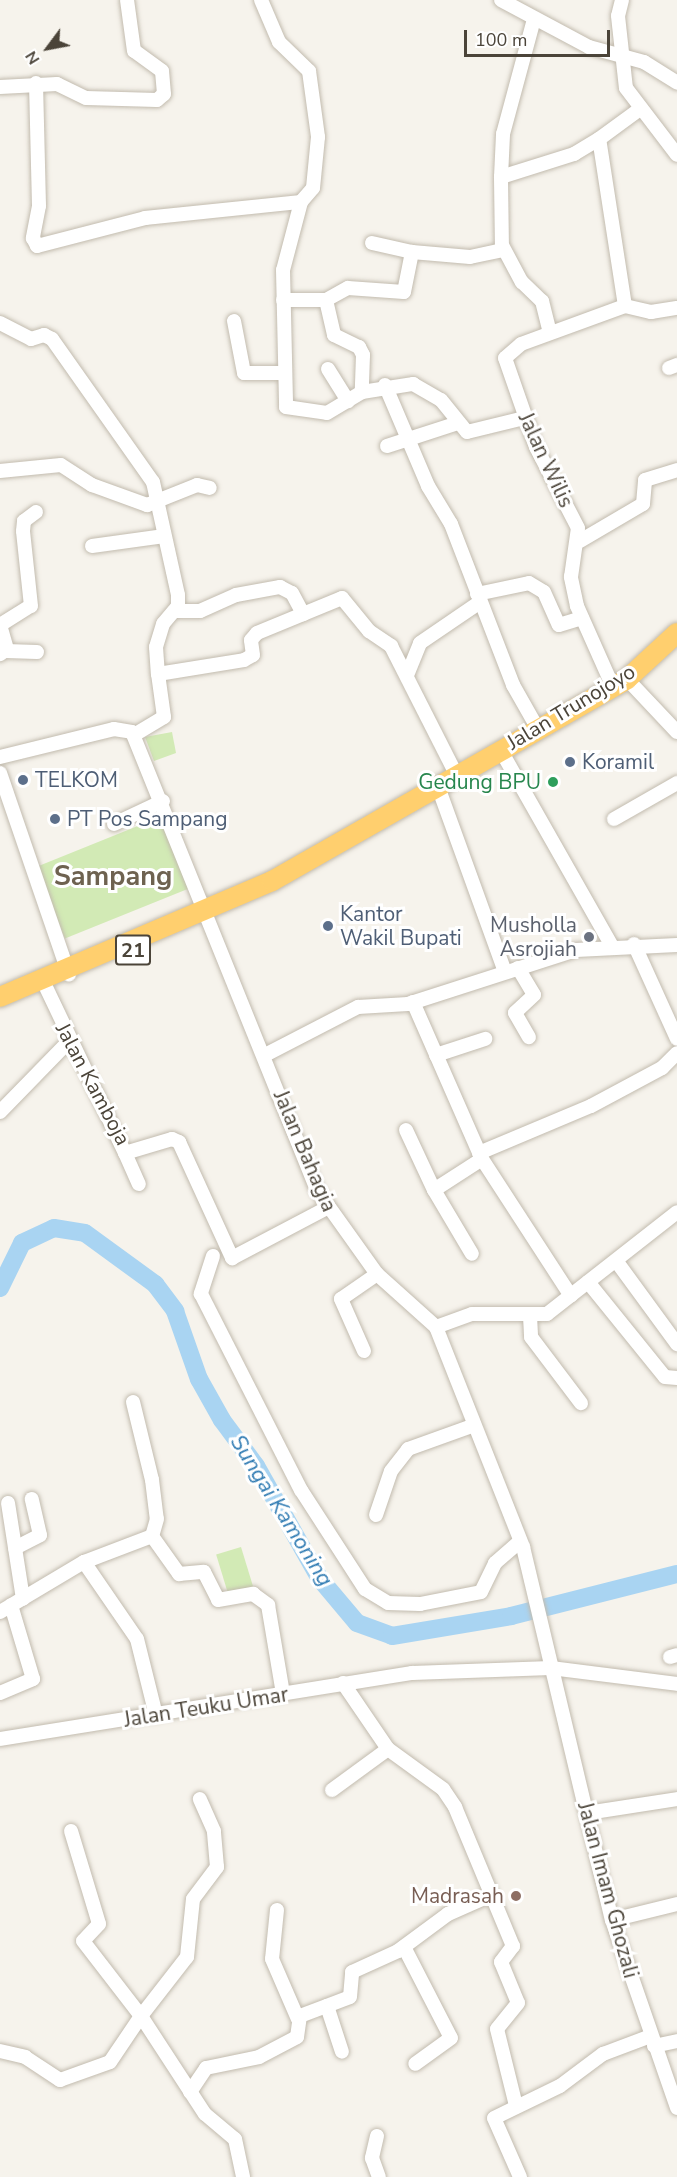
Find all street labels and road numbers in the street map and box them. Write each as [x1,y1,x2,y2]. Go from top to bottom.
street label: Jalan Wilis [513,409,579,511]
street label: Jalan Trunojoyo [502,659,640,755]
road number: 21 [115,933,151,967]
street label: Jalan Kamboja [50,1019,136,1149]
street label: Jalan Bahagia [268,1087,342,1215]
street label: Jalan Teuku Umar [122,1682,290,1732]
street label: Jalan Imam Ghozali [572,1799,644,1981]

